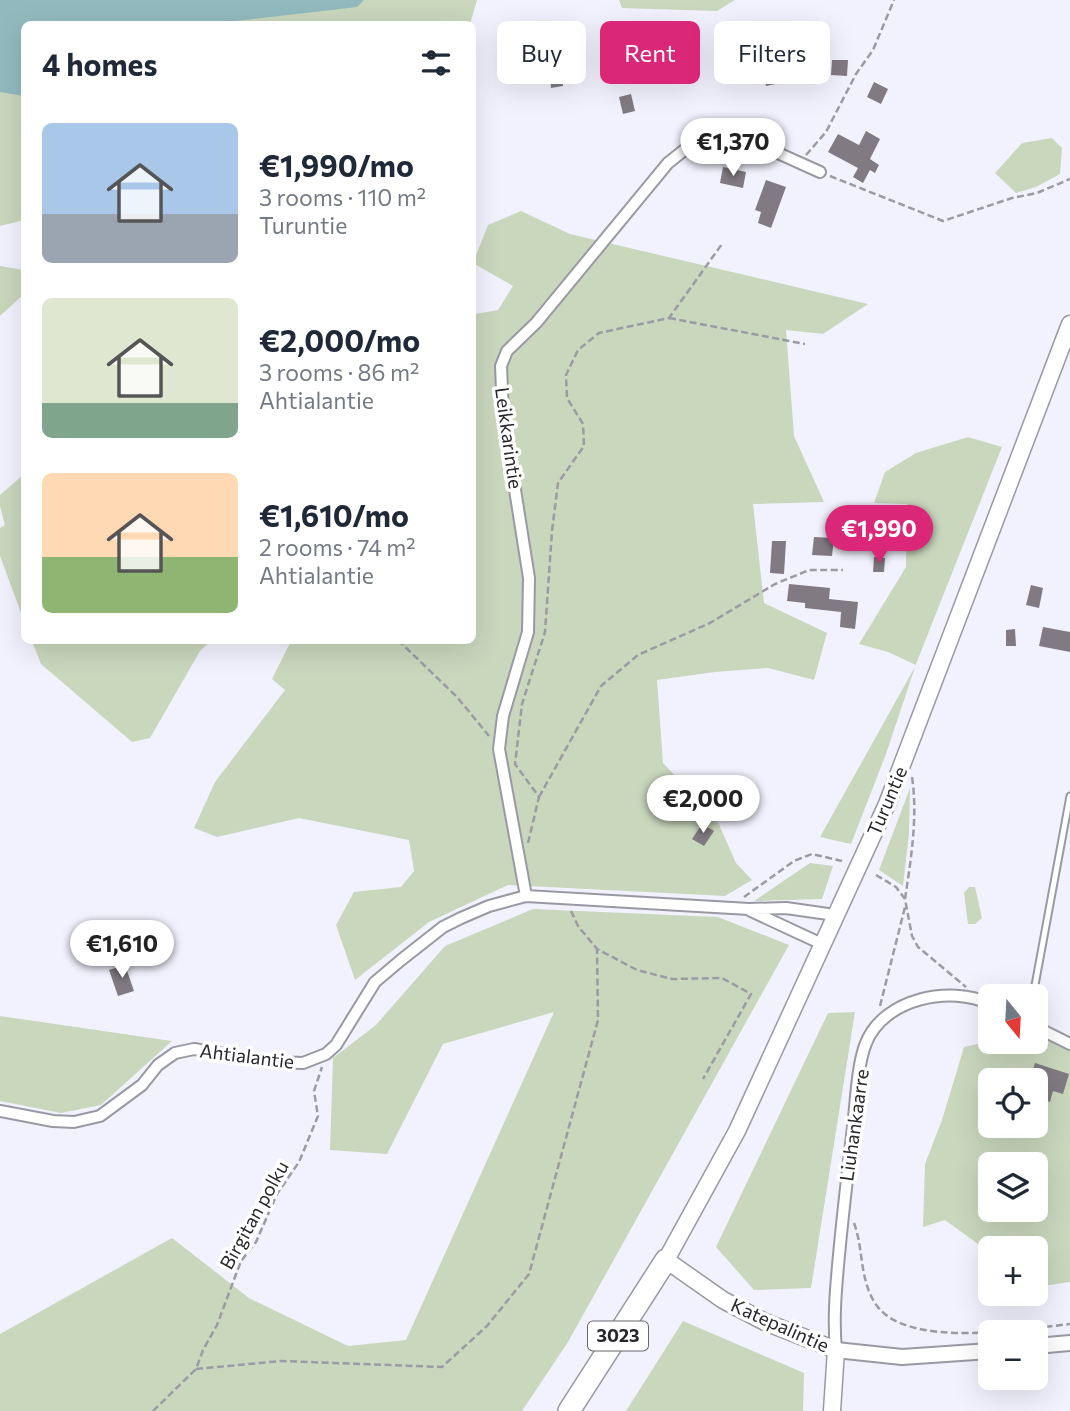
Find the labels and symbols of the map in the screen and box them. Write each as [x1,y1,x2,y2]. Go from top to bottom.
pin: €1,370 [676,118,790,178]
street label: Leikkarintie [491,386,528,490]
pin: €1,990 [822,505,936,565]
street label: Turuntie [862,763,911,839]
pin: €2,000 [646,776,760,835]
pin: €1,610 [65,920,179,980]
north arrow [978,984,1048,1054]
street label: Ahtialantie [199,1038,296,1073]
street label: Liuhankaarre [834,1067,873,1183]
street label: Birgitan polku [214,1156,293,1273]
street label: Katepalintie [728,1293,833,1356]
road number: 3023 [588,1322,648,1350]

